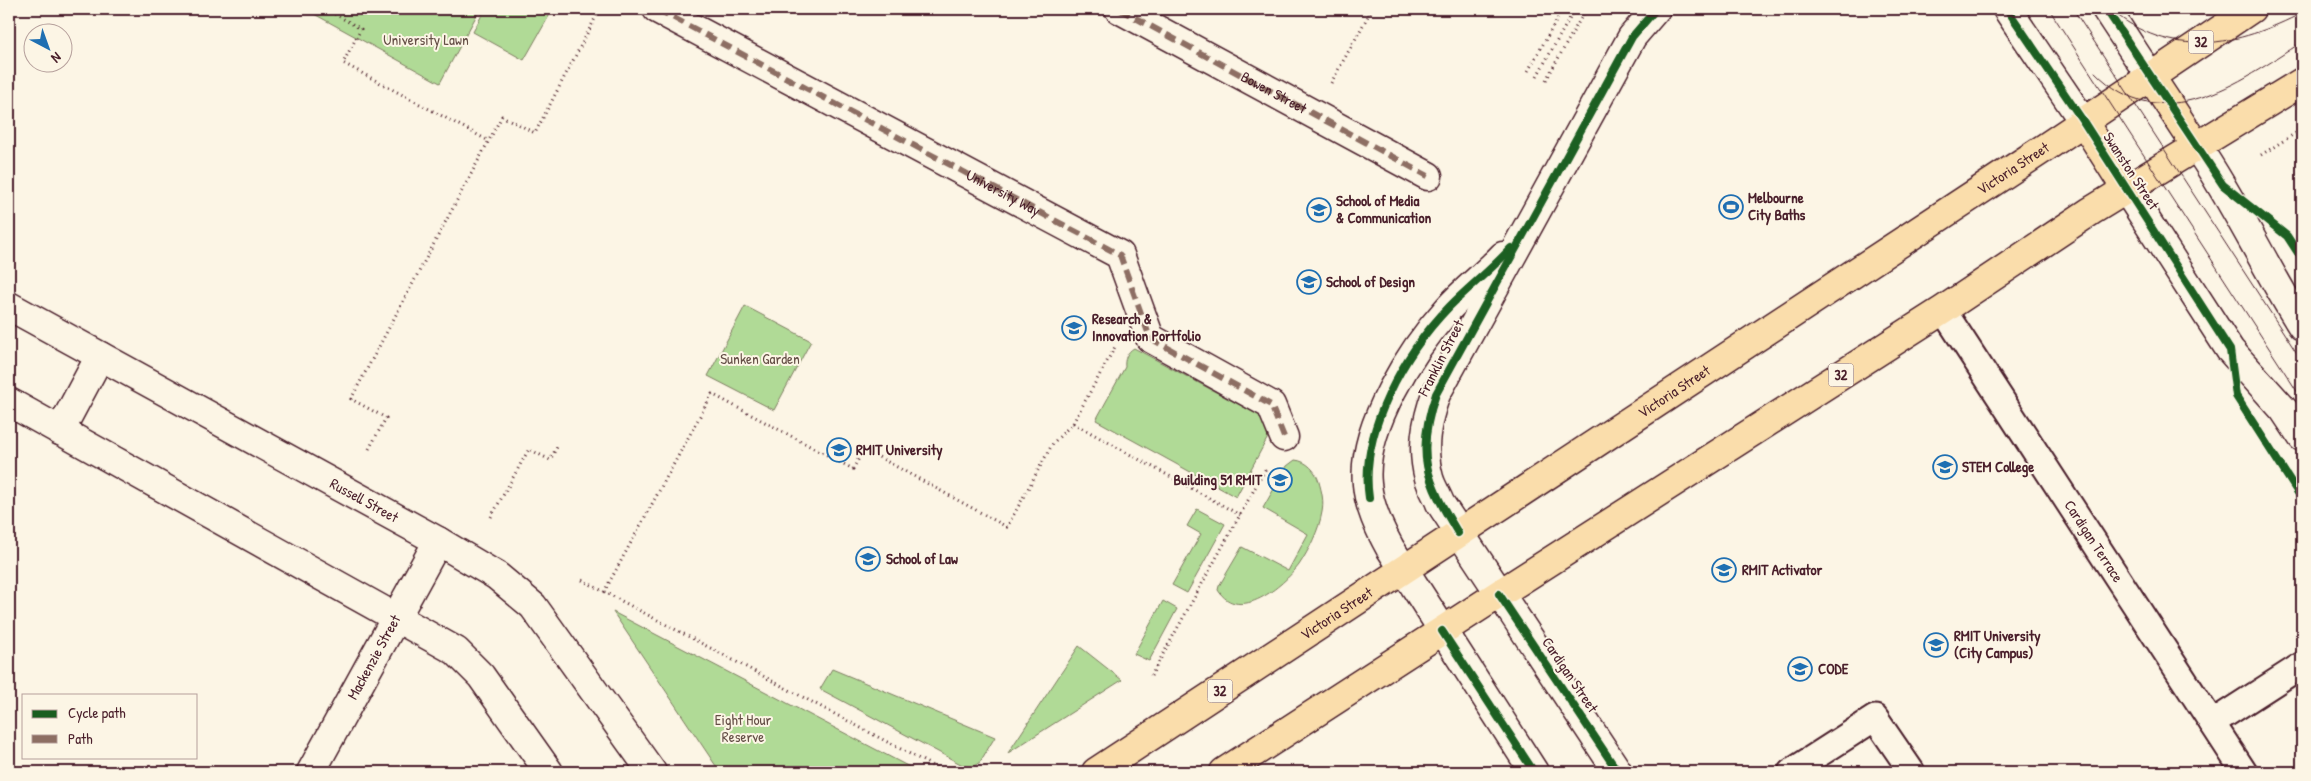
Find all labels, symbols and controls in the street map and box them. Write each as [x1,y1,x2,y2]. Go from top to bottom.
north arrow [22,22,72,72]
park label: University Lawn [383,29,469,50]
road number: 32 [2188,31,2214,54]
text: N [47,49,66,68]
street label: Bowen Street [1237,66,1311,119]
street label: Swanston Street [2098,128,2165,214]
street label: Victoria Street [1973,136,2054,199]
street label: University Way [962,164,1044,221]
place label: Melbourne City Baths [1748,187,1805,226]
place label: School of Media & Communication [1336,190,1431,228]
sports icon: Melbourne City Baths [1718,194,1744,220]
school or university icon: School of Media & Communication [1306,197,1332,223]
school or university icon: School of Design [1296,269,1322,295]
place label: School of Design [1326,271,1415,293]
place label: Research & Innovation Portfolio [1092,308,1201,346]
school or university icon: Research & Innovation Portfolio [1061,315,1087,341]
street label: Franklin Street [1412,315,1469,400]
park label: Sunken Garden [720,348,800,369]
street label: Victoria Street [1634,359,1715,423]
road number: 32 [1828,364,1854,386]
school or university icon: RMIT University [826,437,852,463]
place label: RMIT University [856,439,943,461]
school or university icon: STEM College [1932,454,1958,480]
place label: STEM College [1962,456,2034,478]
school or university icon: Building 51 RMIT [1267,467,1293,493]
place label: Building 51 RMIT [1173,469,1263,491]
street label: Russell Street [326,473,403,528]
street label: Cardigan Terrace [2060,496,2129,586]
school or university icon: School of Law [855,546,881,572]
place label: School of Law [886,548,958,569]
school or university icon: RMIT Activator [1711,557,1737,583]
place label: RMIT Activator [1742,559,1822,580]
street label: Victoria Street [1296,581,1377,645]
street label: Mackenzie Street [342,610,406,703]
place label: RMIT University (City Campus) [1954,625,2041,664]
school or university icon: RMIT University (City Campus) [1923,632,1949,658]
street label: Cardigan Street [1537,633,1604,717]
school or university icon: CODE [1787,656,1813,682]
place label: CODE [1818,658,1849,679]
road number: 32 [1208,679,1232,702]
legend [22,694,198,758]
text: Cycle path [68,702,126,723]
park label: Eight Hour Reserve [715,709,771,747]
text: Path [68,728,93,749]

